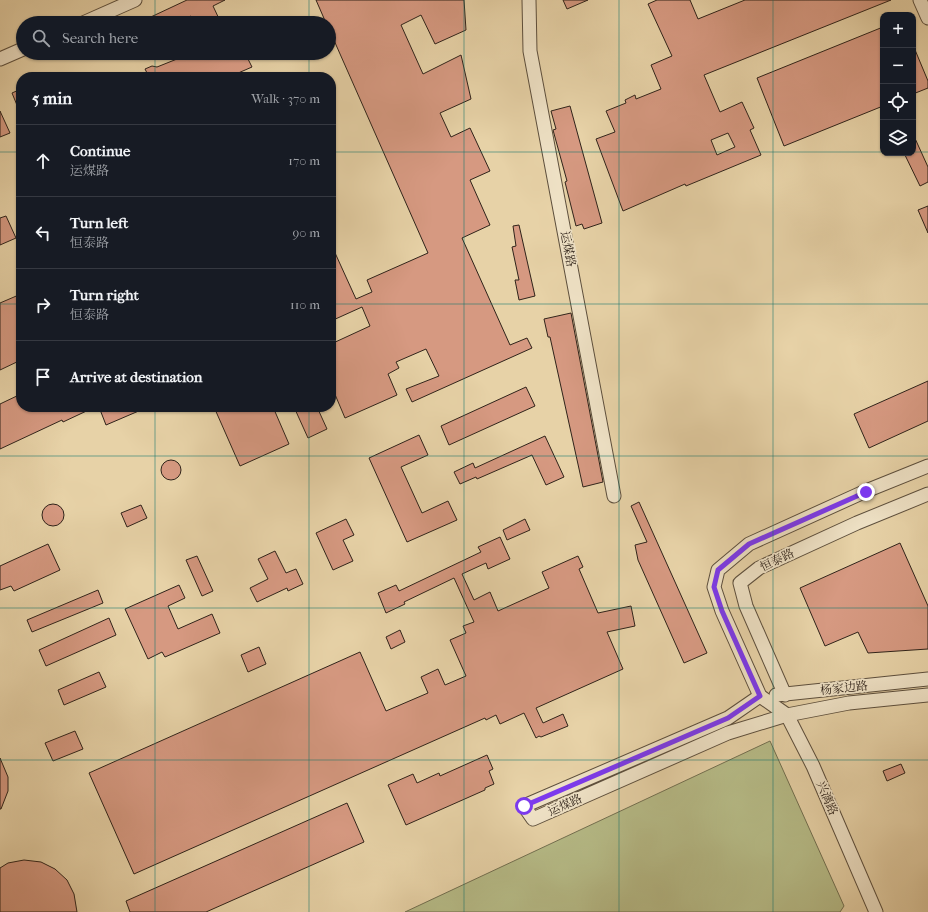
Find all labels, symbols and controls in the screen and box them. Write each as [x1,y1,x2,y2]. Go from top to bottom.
map controls [880,12,916,156]
button: + [880,12,916,48]
search box [16,16,336,60]
icon: search [30,27,52,49]
text: Search here [62,29,138,47]
button: − [880,48,916,84]
button: locate [880,84,916,120]
text: 5 min [32,88,72,108]
text: Walk · 370 m [251,91,320,106]
button: layers [880,120,916,156]
text: Continue [70,142,130,160]
icon: ahead [32,150,54,172]
text: 170 m [288,153,320,168]
text: 运煤路 [70,163,109,178]
text: Turn left [70,214,128,232]
icon: left [32,222,54,244]
text: 90 m [292,225,320,240]
street label: 运煤路 [558,230,578,268]
text: 恒泰路 [70,235,109,250]
text: Turn right [70,286,139,304]
icon: right [32,294,54,316]
text: 110 m [290,297,320,312]
text: 恒泰路 [70,307,109,322]
icon: arrive [32,366,54,388]
text: Arrive at destination [70,368,202,386]
route end [857,483,875,501]
street label: 恒泰路 [758,546,796,574]
street label: 杨家边路 [819,679,869,697]
street label: 兴漓路 [814,779,840,817]
street label: 运煤路 [546,791,584,819]
route start [515,797,533,815]

